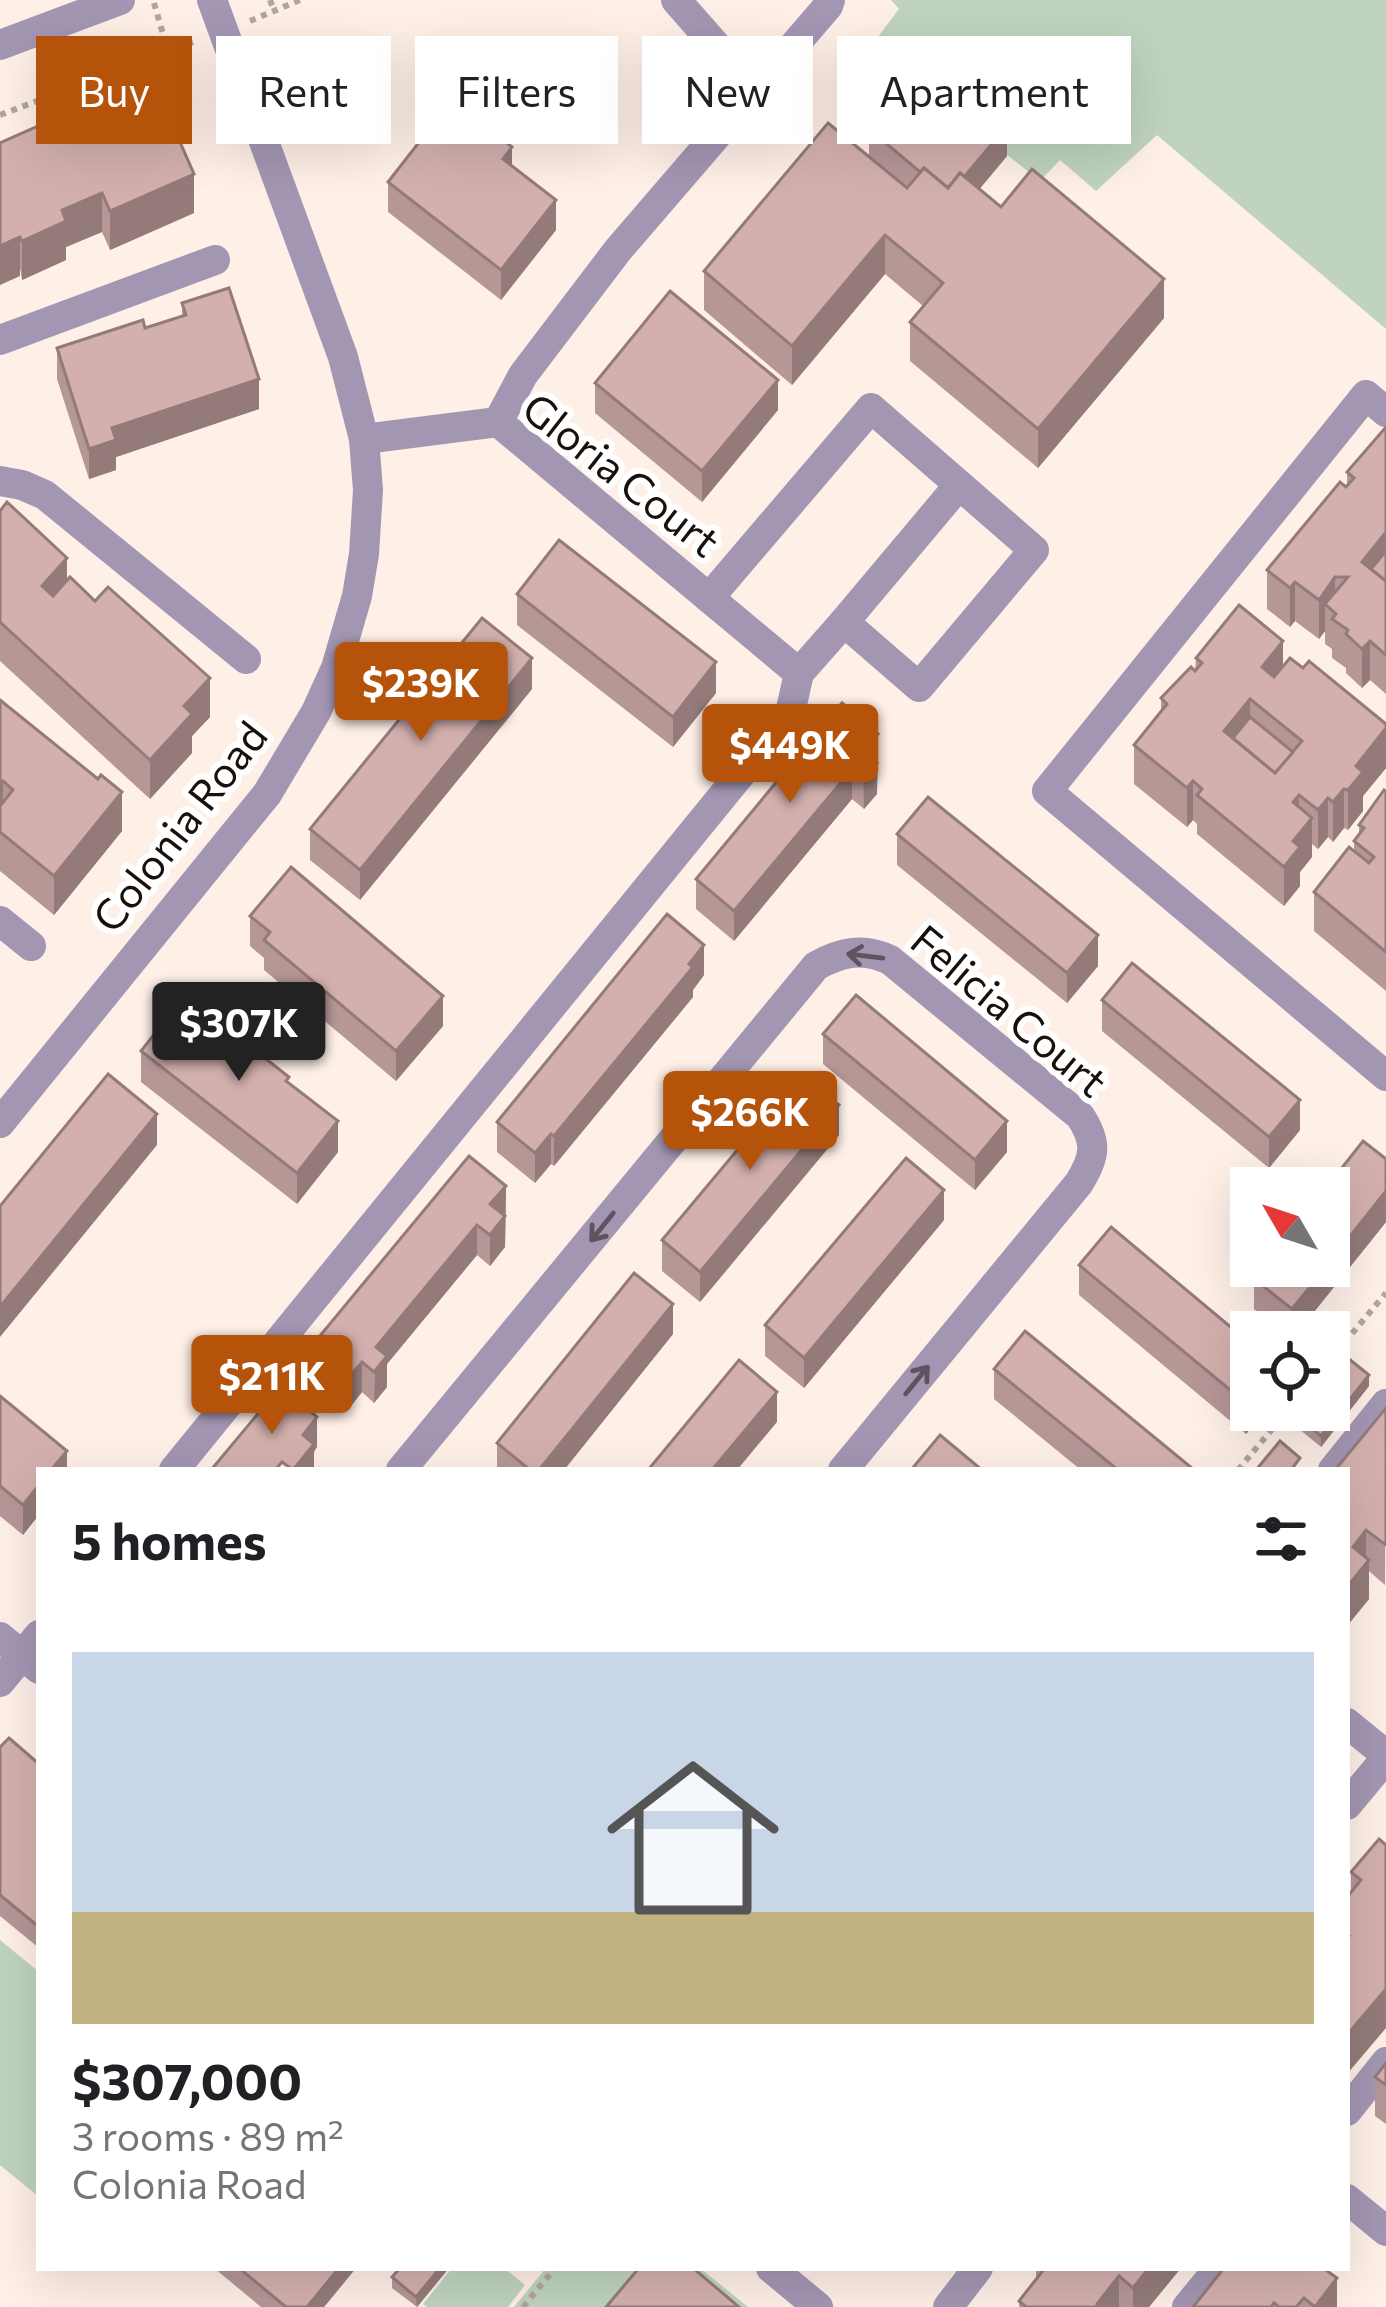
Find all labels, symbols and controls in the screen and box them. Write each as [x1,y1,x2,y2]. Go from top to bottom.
chip: Buy [36,36,192,144]
chip: Rent [216,36,391,144]
chip: Filters [415,36,618,144]
chip: New [642,36,813,144]
chip: Apartment [837,36,1131,144]
street label: Gloria Court [513,380,731,566]
pin: $239K [337,642,505,744]
text: $239K [362,657,480,705]
pin: $449K [706,704,874,806]
street label: Colonia Road [80,710,277,941]
text: $449K [729,719,851,767]
street label: Felicia Court [902,913,1119,1106]
one-way arrow [846,944,885,966]
pin: $307K [155,982,323,1084]
text: $307K [179,997,299,1045]
pin: $266K [666,1071,834,1173]
text: $266K [690,1086,810,1134]
north arrow [1230,1167,1350,1287]
map controls [1230,1167,1350,1431]
one-way arrow [589,1210,615,1242]
button: locate [1230,1311,1350,1431]
pin: $211K [188,1335,356,1437]
text: $211K [218,1350,326,1398]
one-way arrow [904,1364,930,1396]
icon: filters [1248,1506,1314,1572]
text: 5 homes [72,1508,267,1571]
icon: home [585,1730,801,1946]
text: $307,000 [72,2048,302,2111]
text: 3 rooms · 89 m² [72,2111,344,2159]
text: Colonia Road [72,2159,307,2207]

